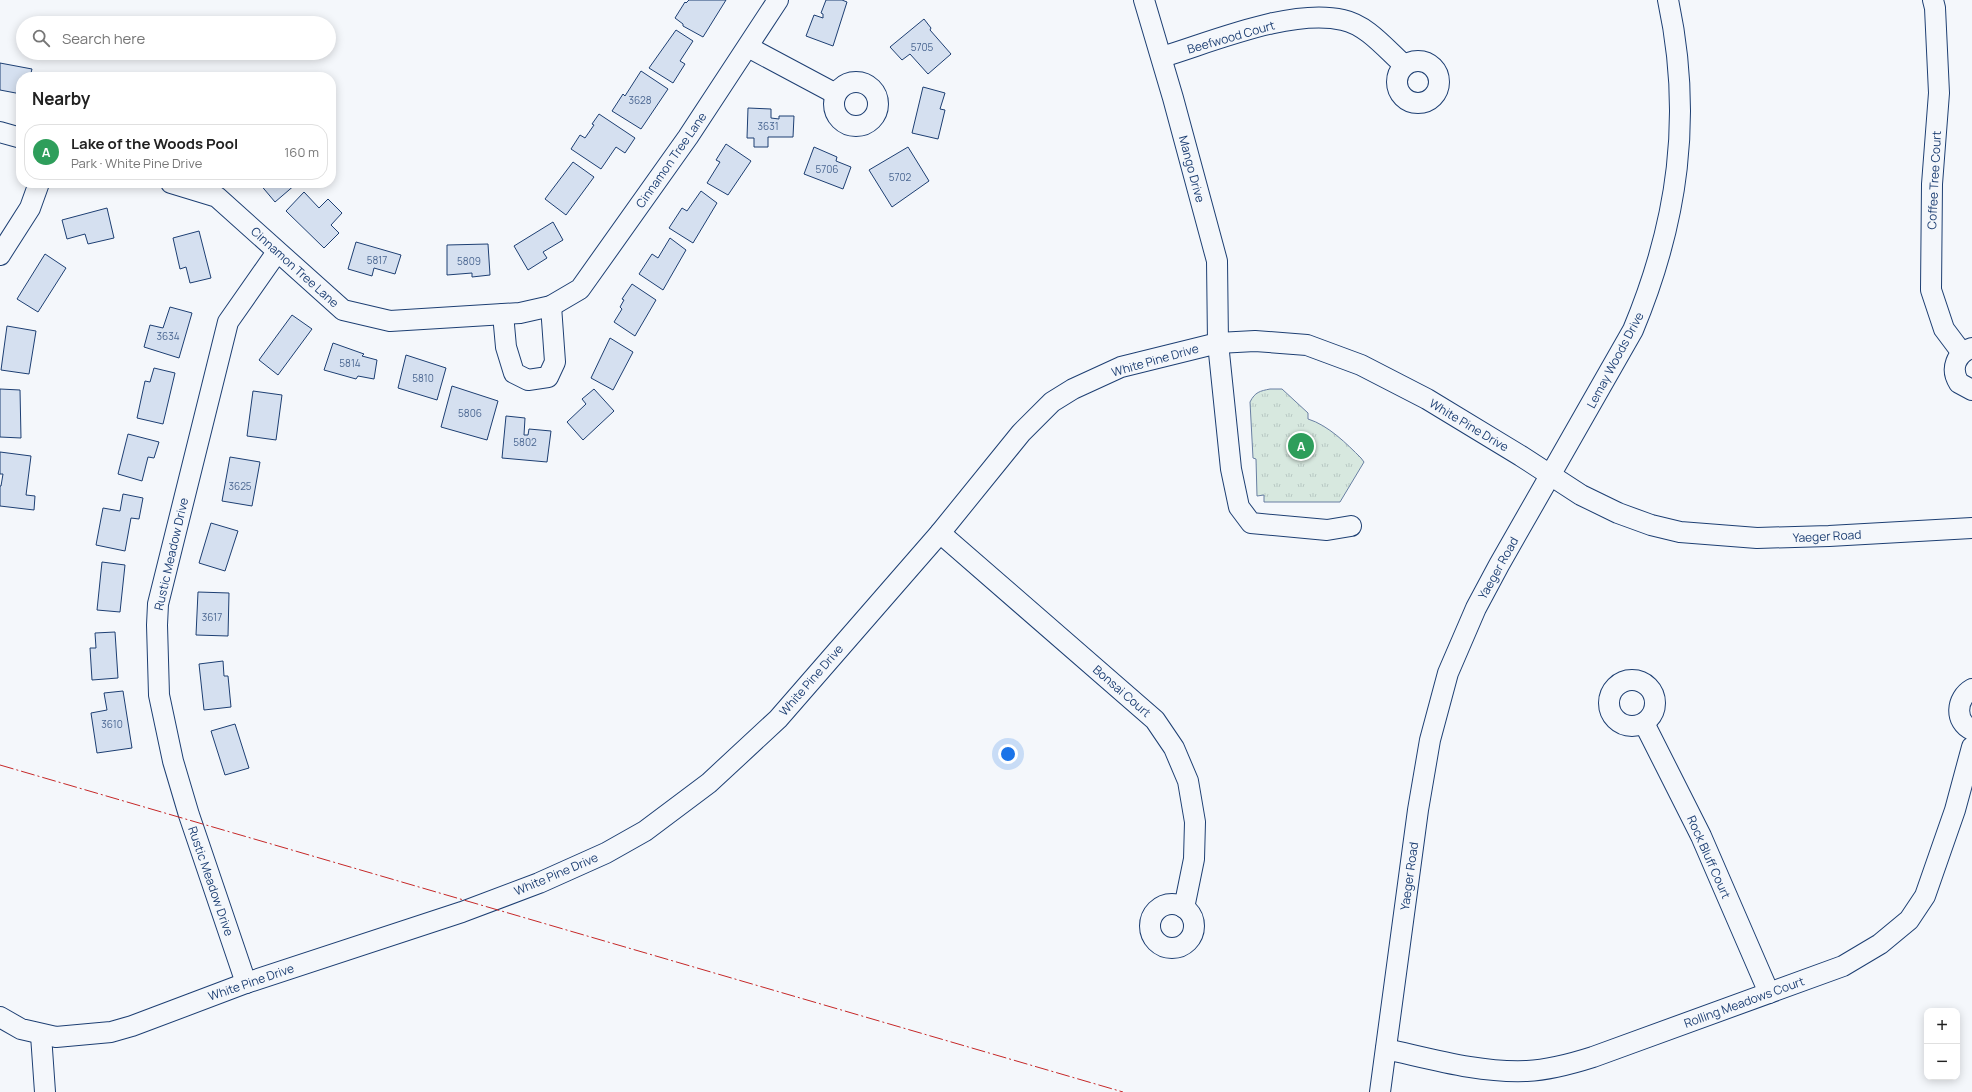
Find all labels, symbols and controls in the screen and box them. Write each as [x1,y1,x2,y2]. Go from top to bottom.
search box [16,16,336,60]
street label: Beefwood Court [1185,16,1277,58]
icon: search [30,27,52,49]
text: Search here [62,28,145,49]
house number: 5705 [911,40,934,54]
text: Nearby [32,87,90,110]
house number: 3628 [628,93,652,107]
street label: Cinnamon Tree Lane [632,109,710,211]
house number: 3631 [757,119,779,133]
street label: Coffee Tree Court [1923,130,1945,230]
text: Lake of the Woods Pool [71,133,238,154]
street label: Mango Drive [1175,134,1209,204]
text: A [42,143,50,161]
text: 160 m [284,143,319,161]
text: Park · White Pine Drive [71,154,202,172]
house number: 5706 [815,162,839,176]
house number: 5702 [889,170,912,184]
street label: Cinnamon Tree Lane [247,223,343,311]
house number: 5817 [367,253,387,267]
house number: 5809 [457,254,481,268]
street label: Lemay Woods Drive [1582,309,1648,411]
house number: 3634 [156,329,180,343]
street label: White Pine Drive [1110,339,1200,381]
house number: 5814 [339,356,361,370]
house number: 5810 [412,371,434,385]
street label: White Pine Drive [1426,395,1512,455]
house number: 5806 [458,406,482,420]
pin: A [1288,431,1314,461]
house number: 5802 [513,435,537,449]
house number: 3625 [228,479,252,493]
street label: Rustic Meadow Drive [150,496,192,612]
street label: Yaeger Road [1792,526,1862,546]
street label: Yaeger Road [1474,534,1522,602]
house number: 3617 [202,610,222,624]
street label: White Pine Drive [775,641,847,719]
street label: Bonsai Court [1089,661,1155,721]
house number: 3610 [101,717,123,731]
your location [998,744,1018,764]
street label: Rock Bluff Court [1683,813,1735,901]
street label: Rustic Meadow Drive [184,824,238,938]
street label: Yaeger Road [1396,841,1422,911]
street label: White Pine Drive [511,849,601,899]
street label: White Pine Drive [206,959,296,1005]
street label: Rolling Meadows Court [1681,972,1807,1032]
map controls [1924,1008,1960,1080]
button: + [1924,1008,1960,1044]
button: − [1924,1044,1960,1080]

